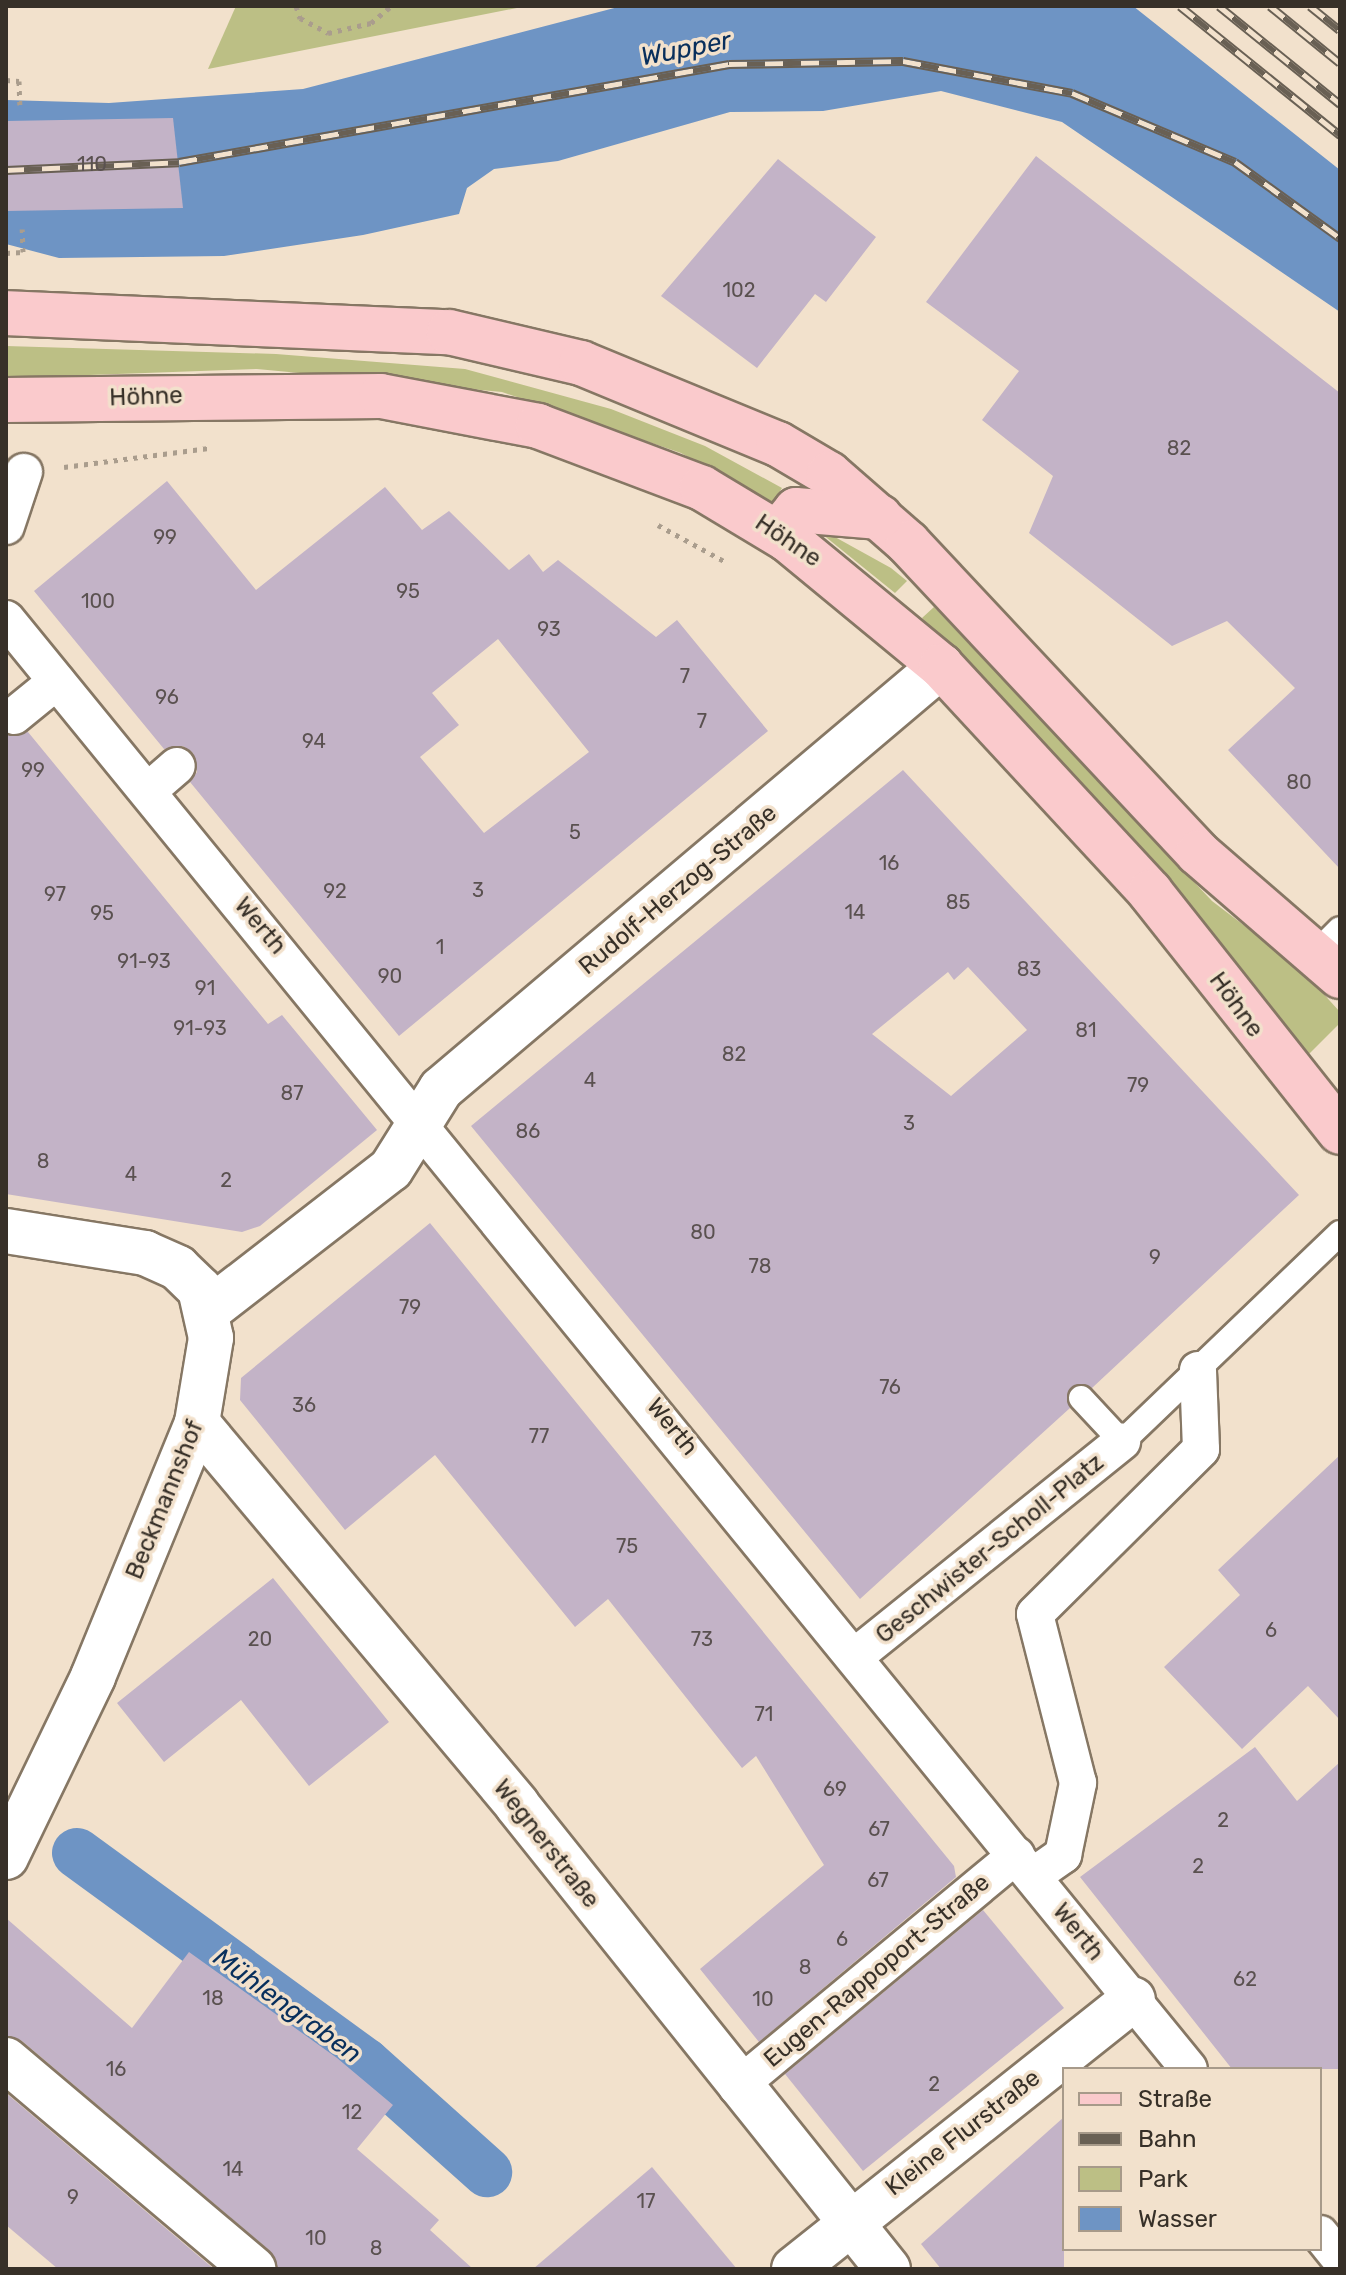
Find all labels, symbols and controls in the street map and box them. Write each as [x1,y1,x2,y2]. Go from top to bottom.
water label: Wupper [638,25,734,73]
house number: 110 [77,152,107,176]
house number: 102 [723,278,755,302]
street label: Höhne [109,381,183,413]
house number: 82 [1167,436,1191,460]
street label: Höhne [749,509,827,573]
house number: 99 [153,525,177,549]
house number: 95 [396,579,420,603]
house number: 100 [81,589,115,613]
house number: 93 [537,617,561,641]
house number: 7 [680,664,690,688]
house number: 96 [155,685,179,709]
house number: 7 [697,709,707,733]
house number: 94 [302,729,326,753]
house number: 99 [21,758,45,782]
house number: 80 [1286,770,1312,794]
street label: Rudolf-Herzog-Straße [573,799,783,981]
house number: 5 [569,820,581,844]
house number: 16 [879,851,899,875]
house number: 3 [472,878,484,902]
house number: 92 [323,879,347,903]
house number: 97 [44,882,66,906]
house number: 85 [946,890,970,914]
street label: Werth [228,892,292,960]
house number: 14 [845,900,865,924]
house number: 95 [90,901,114,925]
house number: 1 [436,935,444,959]
house number: 91-93 [117,949,171,973]
house number: 83 [1017,957,1041,981]
house number: 90 [378,964,402,988]
street label: Höhne [1203,967,1269,1043]
house number: 91 [195,976,215,1000]
house number: 91-93 [173,1016,227,1040]
house number: 81 [1075,1018,1097,1042]
house number: 82 [722,1042,746,1066]
house number: 4 [584,1068,596,1092]
house number: 79 [1127,1073,1149,1097]
house number: 87 [281,1081,303,1105]
house number: 3 [903,1111,915,1135]
house number: 86 [516,1119,540,1143]
house number: 8 [37,1149,49,1173]
house number: 4 [125,1162,137,1186]
house number: 2 [220,1168,232,1192]
house number: 80 [690,1220,716,1244]
house number: 9 [1149,1245,1161,1269]
house number: 78 [749,1254,771,1278]
house number: 79 [399,1295,421,1319]
house number: 76 [879,1375,901,1399]
house number: 36 [292,1393,316,1417]
street label: Werth [640,1393,704,1461]
street label: Beckmannshof [120,1416,210,1584]
house number: 77 [529,1424,549,1448]
street label: Geschwister-Scholl-Platz [870,1448,1110,1650]
house number: 75 [616,1534,638,1558]
house number: 6 [1265,1618,1277,1642]
house number: 20 [248,1627,272,1651]
house number: 73 [691,1627,713,1651]
house number: 71 [755,1702,773,1726]
street label: Wegnerstraße [487,1774,605,1914]
house number: 69 [823,1777,847,1801]
house number: 2 [1217,1808,1229,1832]
house number: 67 [868,1817,890,1841]
house number: 2 [1192,1854,1204,1878]
street label: Eugen-Rappoport-Straße [758,1868,996,2074]
house number: 67 [867,1868,889,1892]
street label: Werth [1046,1898,1110,1966]
house number: 6 [836,1927,848,1951]
water label: Mühlengraben [207,1942,367,2070]
house number: 8 [799,1955,811,1979]
house number: 62 [1233,1967,1257,1991]
house number: 18 [202,1986,224,2010]
house number: 10 [752,1987,774,2011]
house number: 16 [106,2057,126,2081]
street label: Kleine Flurstraße [880,2064,1046,2202]
legend [1062,2067,1322,2251]
house number: 2 [928,2072,940,2096]
text: Straße [1138,2085,1212,2113]
house number: 12 [342,2100,362,2124]
text: Bahn [1138,2125,1196,2153]
house number: 14 [223,2157,243,2181]
text: Park [1138,2165,1188,2193]
house number: 9 [67,2185,79,2209]
house number: 17 [637,2189,655,2213]
text: Wasser [1138,2205,1217,2233]
house number: 10 [305,2226,327,2250]
house number: 8 [370,2236,382,2260]

